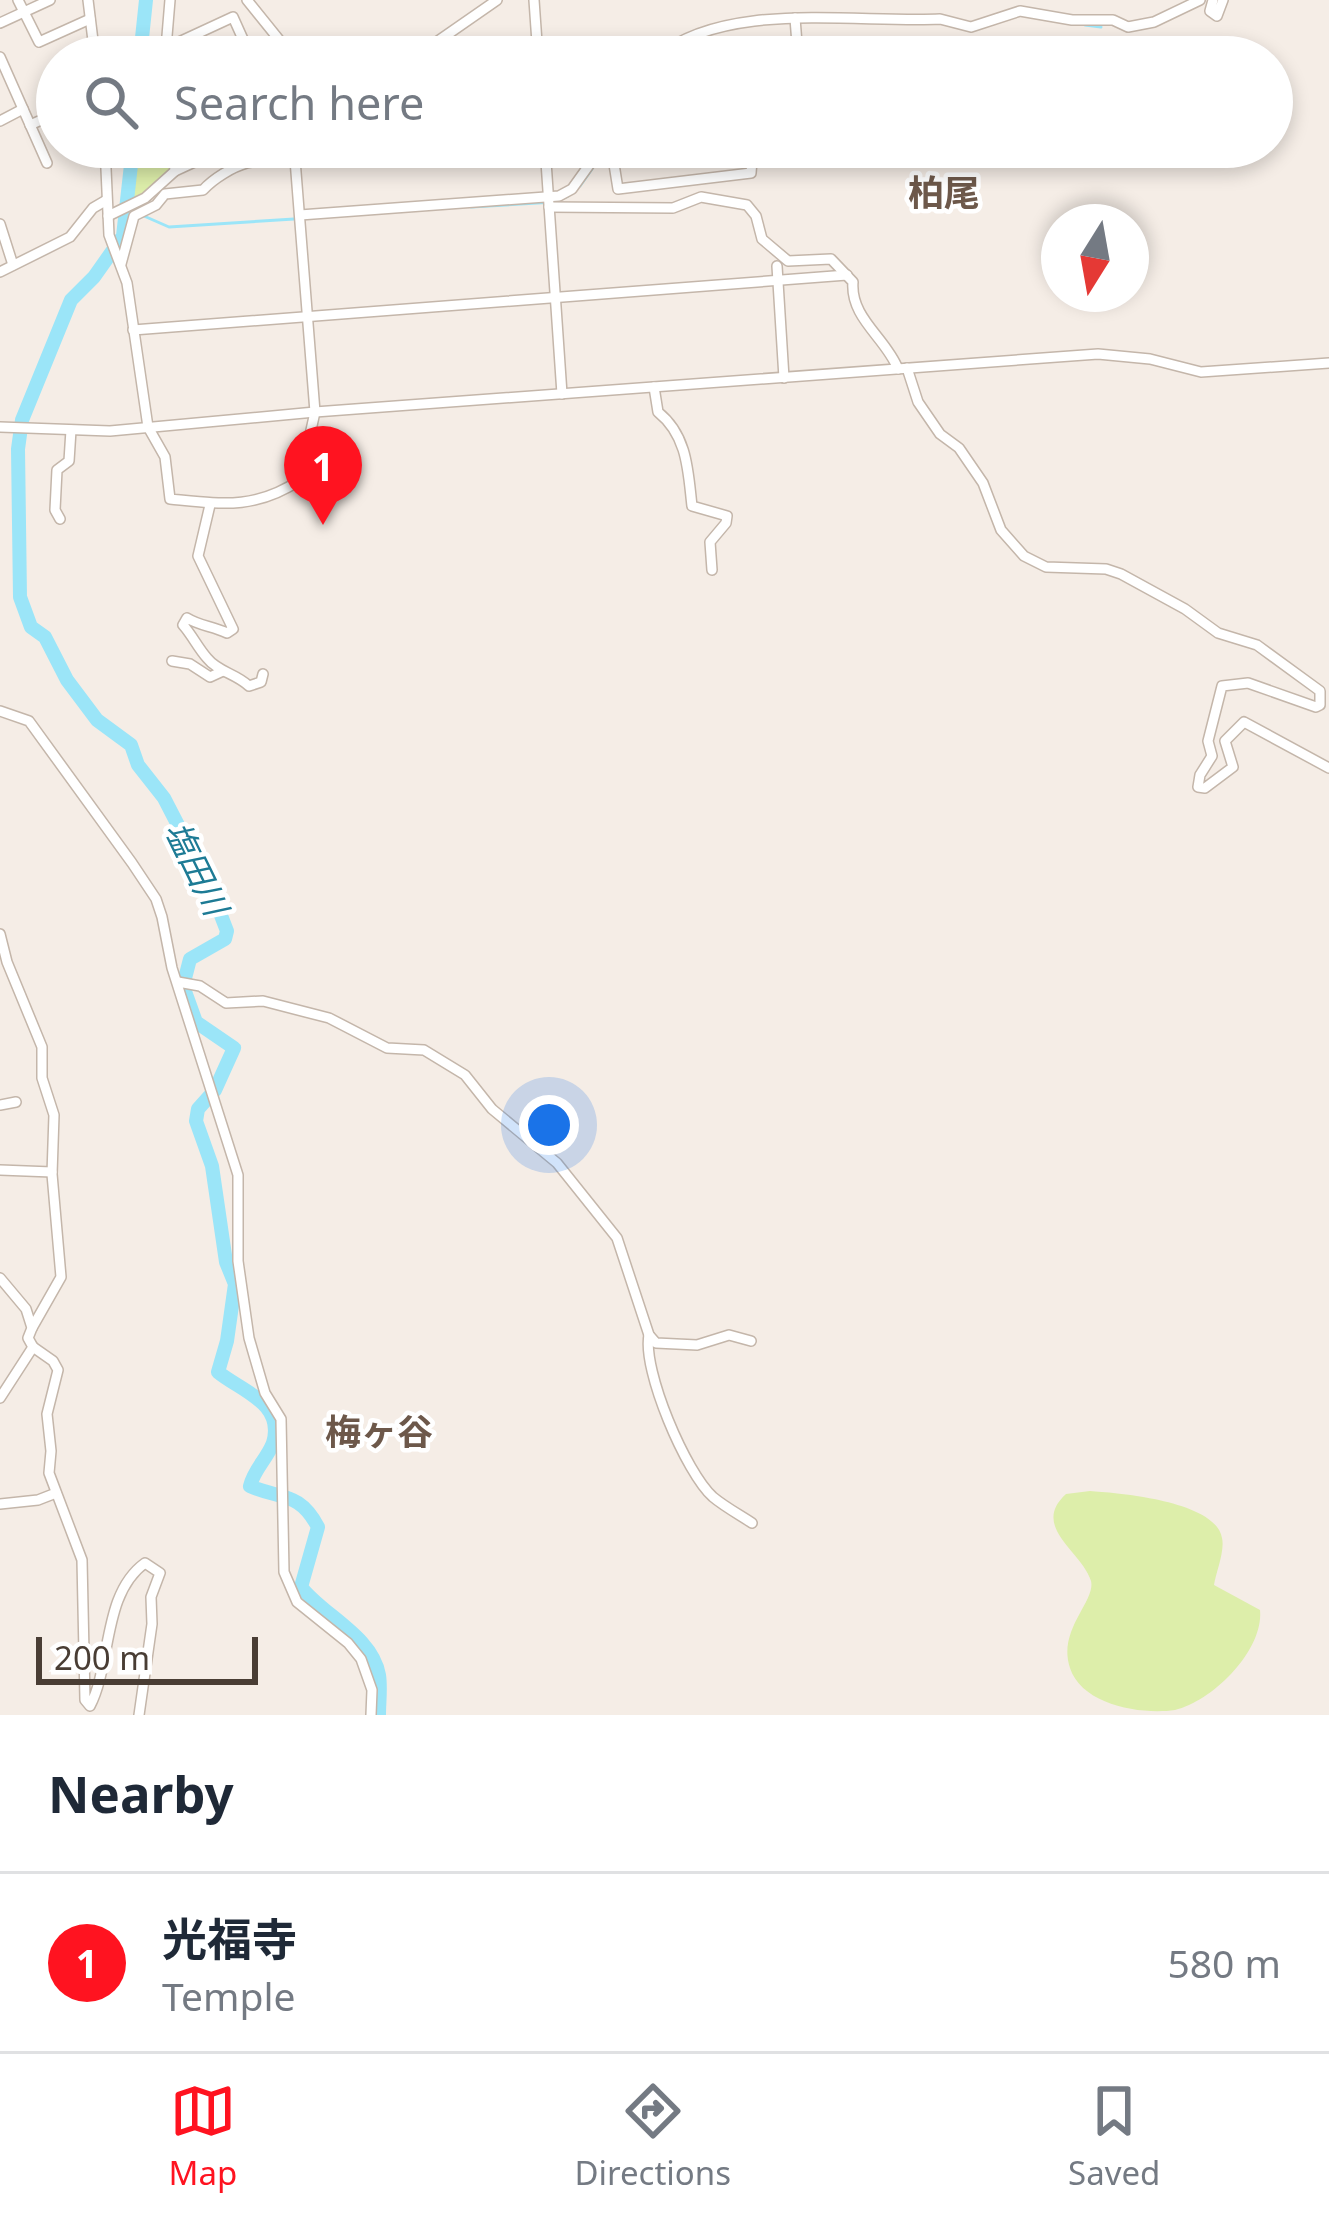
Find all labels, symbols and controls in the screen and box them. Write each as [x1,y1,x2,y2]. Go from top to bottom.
search box [36,36,1293,168]
icon: search [78,69,144,135]
text: Search here [174,72,424,133]
district label: 柏尾 [908,168,980,217]
north arrow [1041,204,1149,312]
pin: 1 [284,426,362,525]
water label: 塩田川 [155,814,240,925]
your location [519,1095,579,1155]
district label: 梅ヶ谷 [325,1407,433,1456]
scale bar [36,1631,258,1684]
text: 200 m [54,1635,150,1680]
text: Nearby [48,1758,234,1828]
text: 光福寺 [162,1908,297,1969]
text: 1 [76,1936,98,1989]
text: 580 m [1167,1936,1281,1989]
text: Temple [162,1969,295,2022]
tab: Map [169,2078,237,2195]
tab: Directions [574,2078,731,2195]
tab: Saved [1068,2078,1160,2195]

